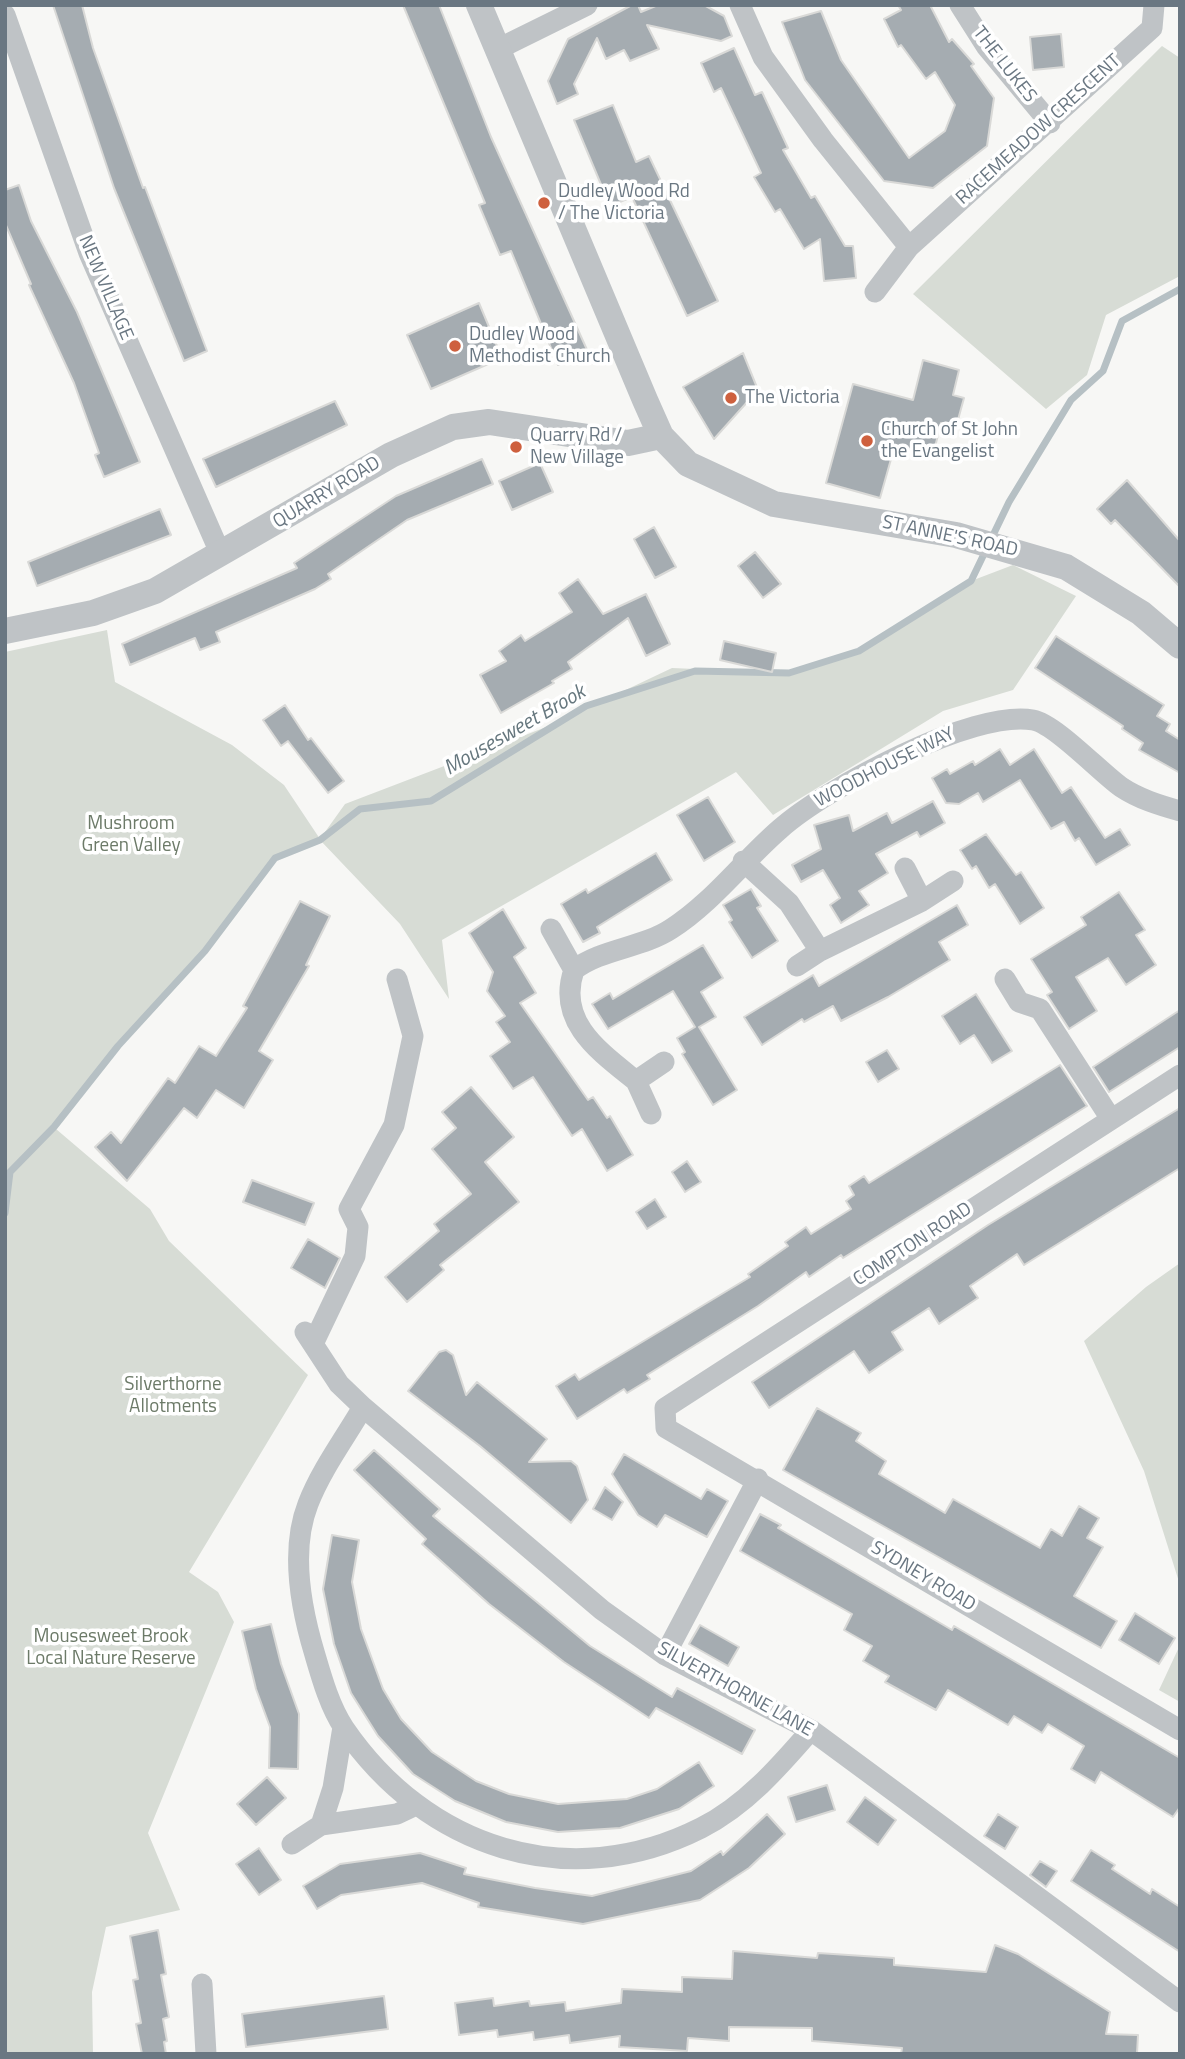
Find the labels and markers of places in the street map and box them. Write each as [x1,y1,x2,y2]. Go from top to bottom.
place label: Dudley Wood Rd / The Victoria [558,181,690,225]
marker: Dudley Wood Rd / The Victoria [536,195,552,211]
place label: Dudley Wood Methodist Church [469,324,611,368]
marker: Dudley Wood Methodist Church [447,338,463,354]
place label: The Victoria [745,387,839,409]
marker: The Victoria [723,390,739,406]
place label: Church of St John the Evangelist [881,419,1018,463]
place label: Quarry Rd / New Village [530,425,624,469]
marker: Church of St John the Evangelist [859,433,875,449]
marker: Quarry Rd / New Village [508,439,524,455]

